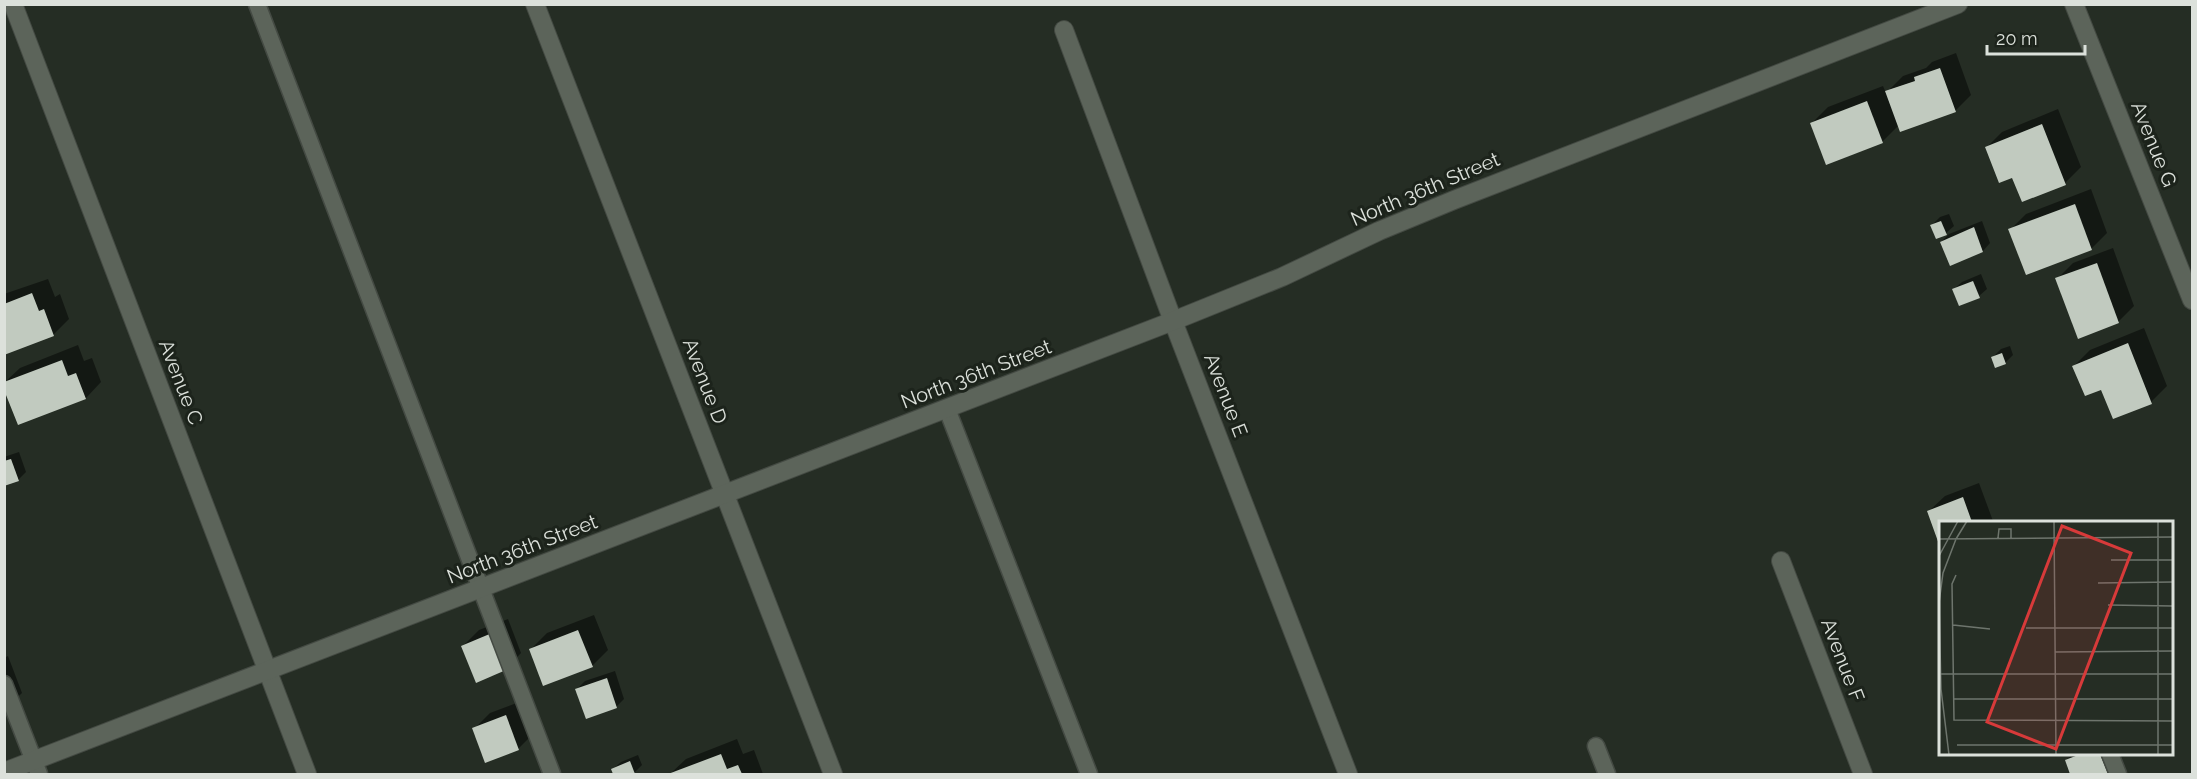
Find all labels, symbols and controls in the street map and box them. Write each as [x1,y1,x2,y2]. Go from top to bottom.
scale bar [1987,18,2084,56]
text: 20 m [1996,28,2038,49]
street label: Avenue G [2126,98,2182,190]
street label: North 36th Street [1347,147,1503,231]
street label: North 36th Street [897,334,1055,414]
street label: Avenue D [678,335,732,427]
street label: Avenue C [154,336,208,428]
street label: Avenue E [1199,350,1253,440]
street label: North 36th Street [443,509,601,589]
inset map [1939,521,2173,755]
street label: Avenue F [1816,615,1870,705]

